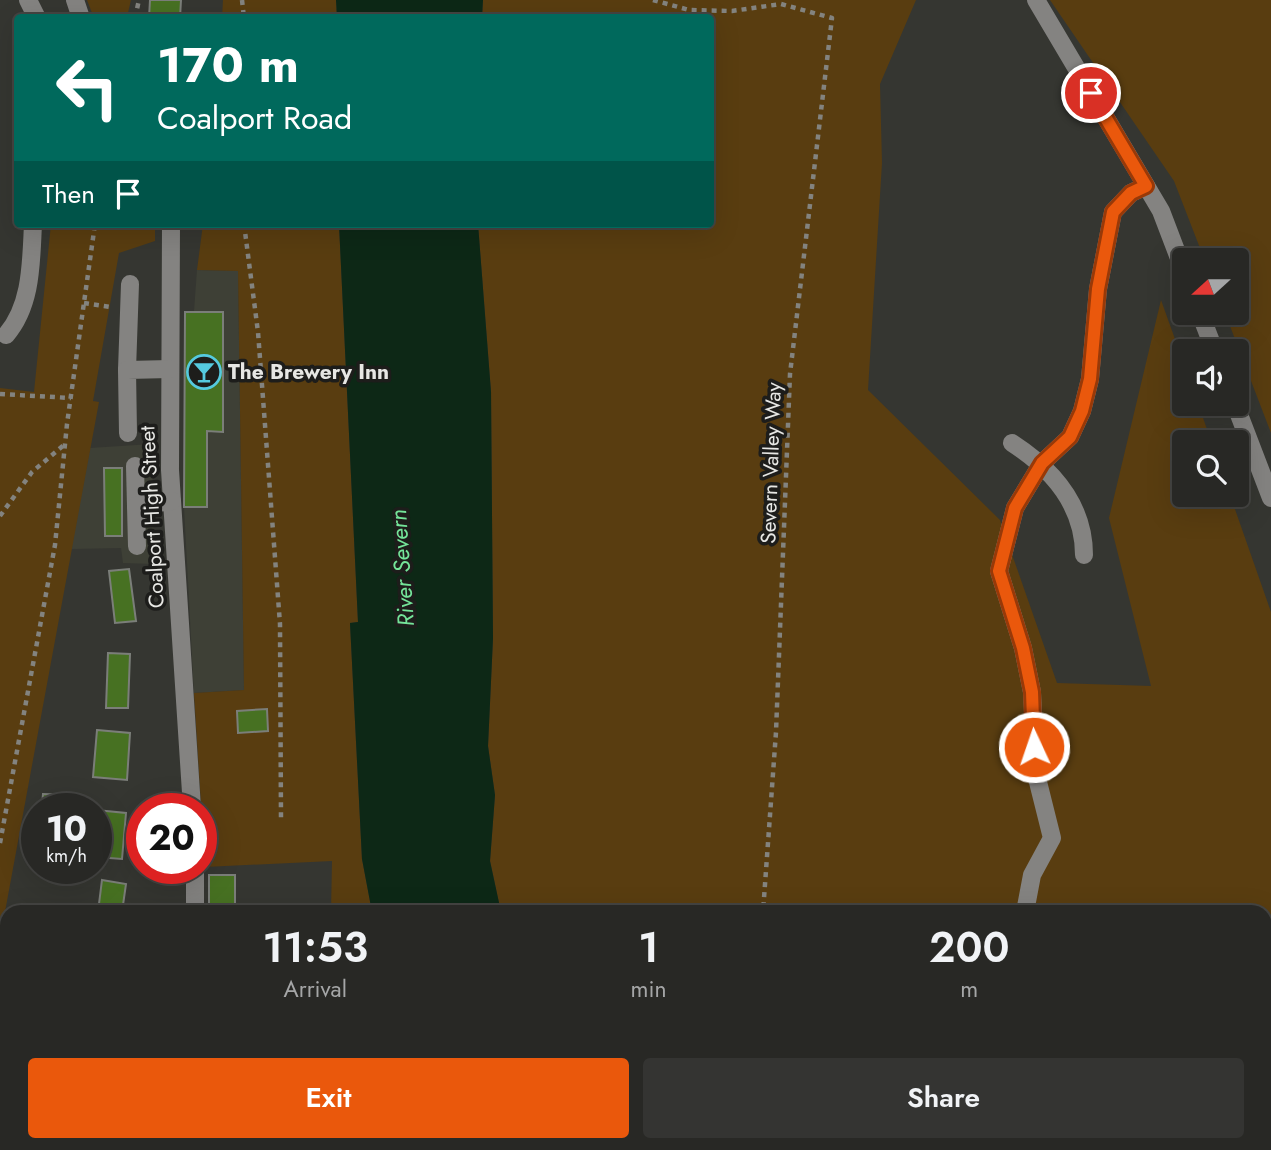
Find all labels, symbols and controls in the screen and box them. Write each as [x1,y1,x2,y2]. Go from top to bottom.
text: 170 m [157,30,299,100]
icon: left [42,42,133,133]
pin [1061,63,1121,123]
icon: arrive [1072,74,1110,112]
text: Coalport Road [157,95,352,141]
text: Then [42,175,95,213]
icon: arrive [109,175,147,213]
north arrow [1172,248,1250,326]
map controls [1172,248,1249,507]
button: sound [1172,339,1249,416]
bar icon: The Brewery Inn [185,353,223,391]
place label: The Brewery Inn [228,357,389,387]
street label: Severn Valley Way [753,381,789,544]
street label: Coalport High Street [132,425,172,609]
button: search [1172,430,1249,507]
water label: River Severn [381,508,423,628]
position arrow [997,710,1071,784]
speed limit sign: 20 [126,793,217,884]
text: 10 [46,804,87,854]
text: km/h [46,843,87,869]
text: 11:53 [262,917,368,978]
text: 1 [638,917,659,978]
text: 200 [929,917,1009,978]
text: Arrival [284,972,347,1006]
text: min [631,972,667,1006]
text: m [960,972,978,1006]
button: Exit [28,1058,629,1138]
button: Share [643,1058,1244,1138]

